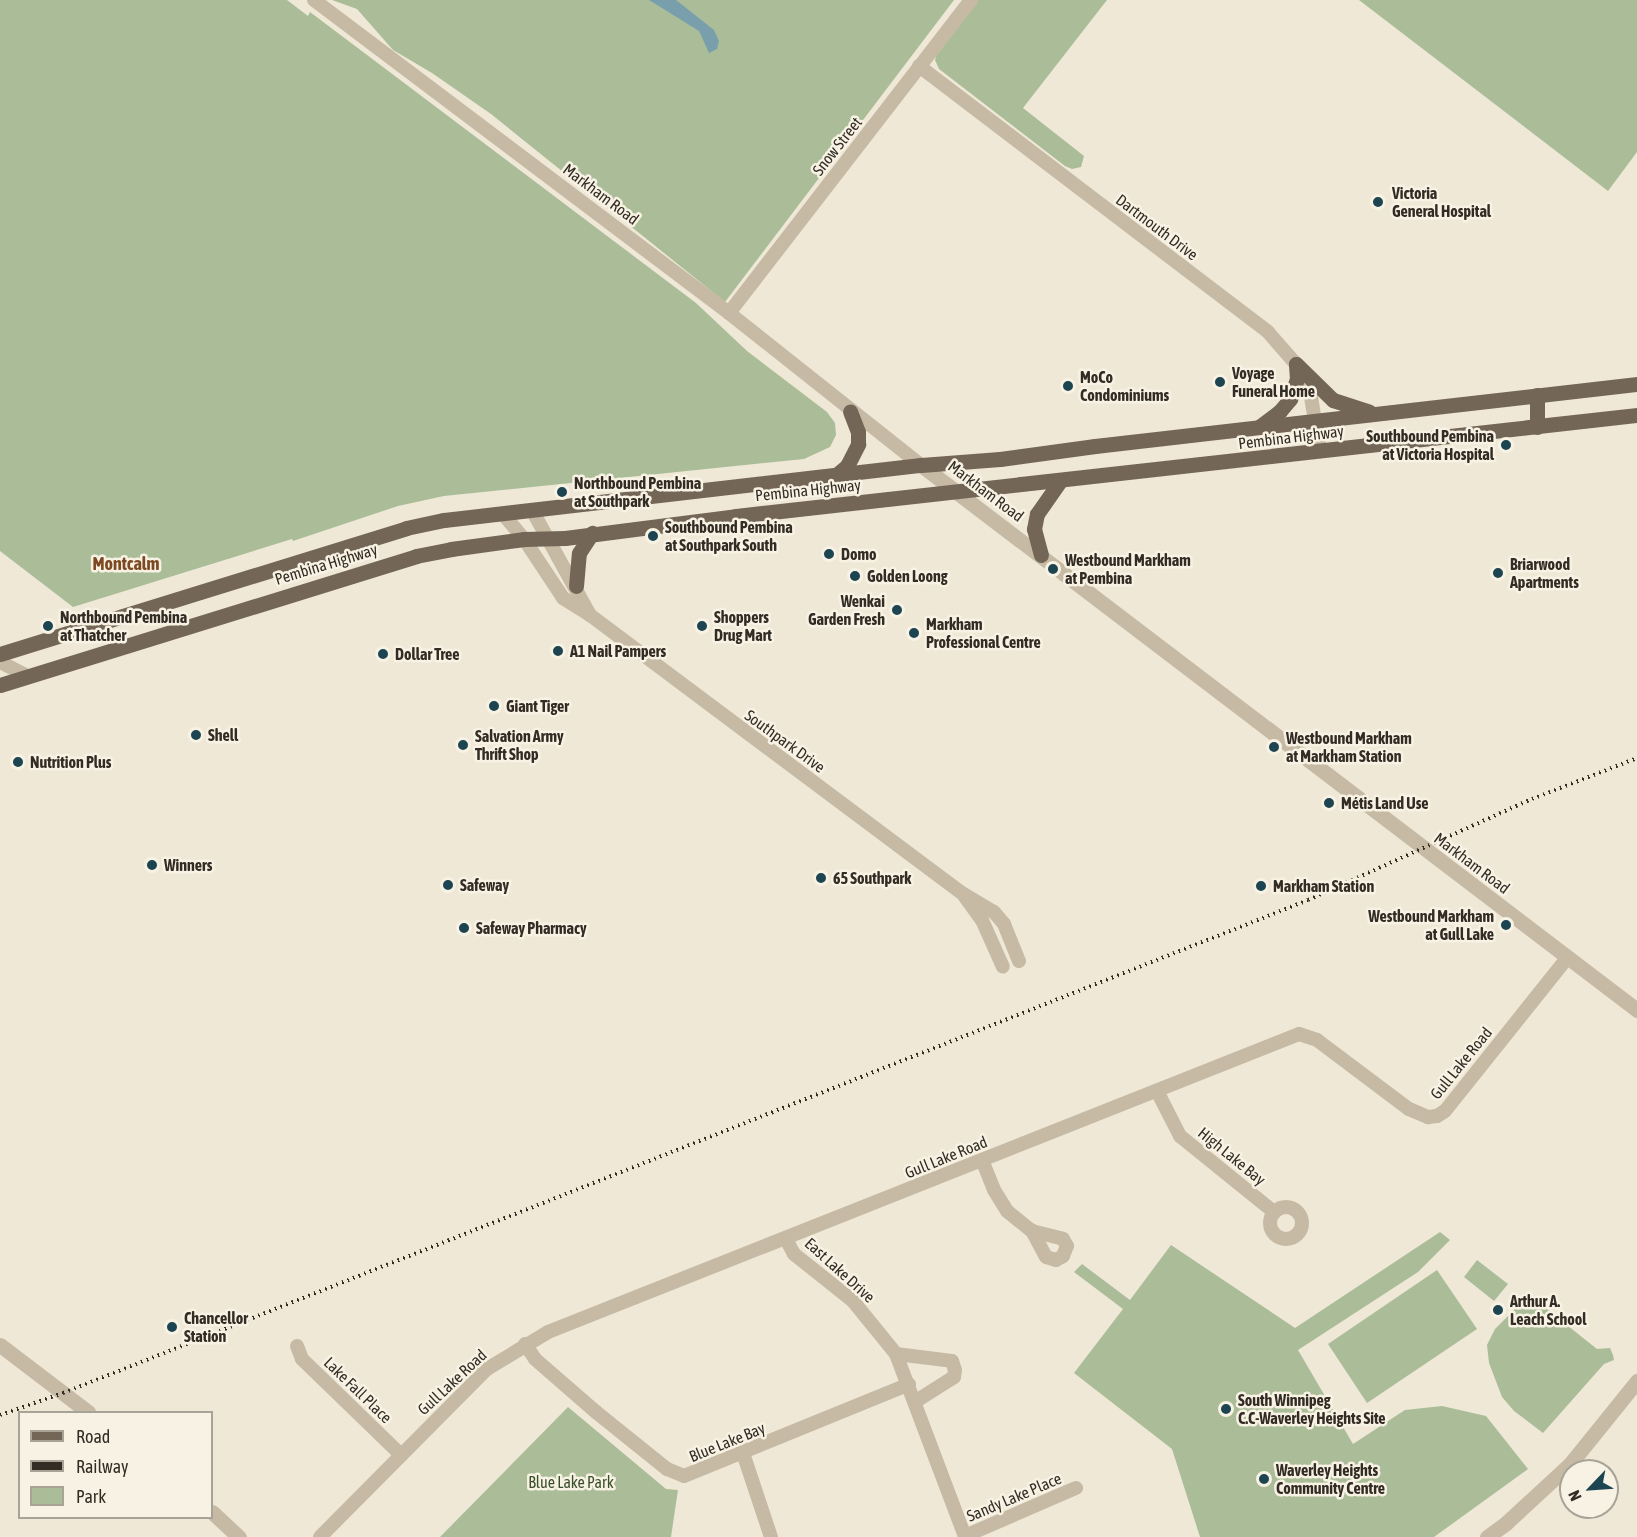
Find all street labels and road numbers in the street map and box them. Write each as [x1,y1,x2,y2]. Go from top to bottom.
street label: Snow Street [808,113,866,179]
street label: Markham Road [560,159,642,229]
street label: Dartmouth Drive [1112,190,1202,264]
street label: Pembina Highway [1237,421,1345,453]
street label: Markham Road [945,456,1027,526]
street label: Pembina Highway [754,475,862,505]
street label: Pembina Highway [272,539,380,589]
street label: Southpark Drive [741,705,829,777]
street label: Markham Road [1431,828,1513,898]
street label: Gull Lake Road [1426,1023,1496,1103]
street label: High Lake Bay [1194,1123,1270,1189]
street label: Gull Lake Road [902,1132,990,1182]
street label: East Lake Drive [801,1234,879,1306]
street label: Gull Lake Road [414,1345,490,1419]
street label: Lake Fall Place [320,1353,396,1427]
street label: Blue Lake Bay [686,1418,768,1466]
street label: Sandy Lake Place [964,1468,1064,1526]

